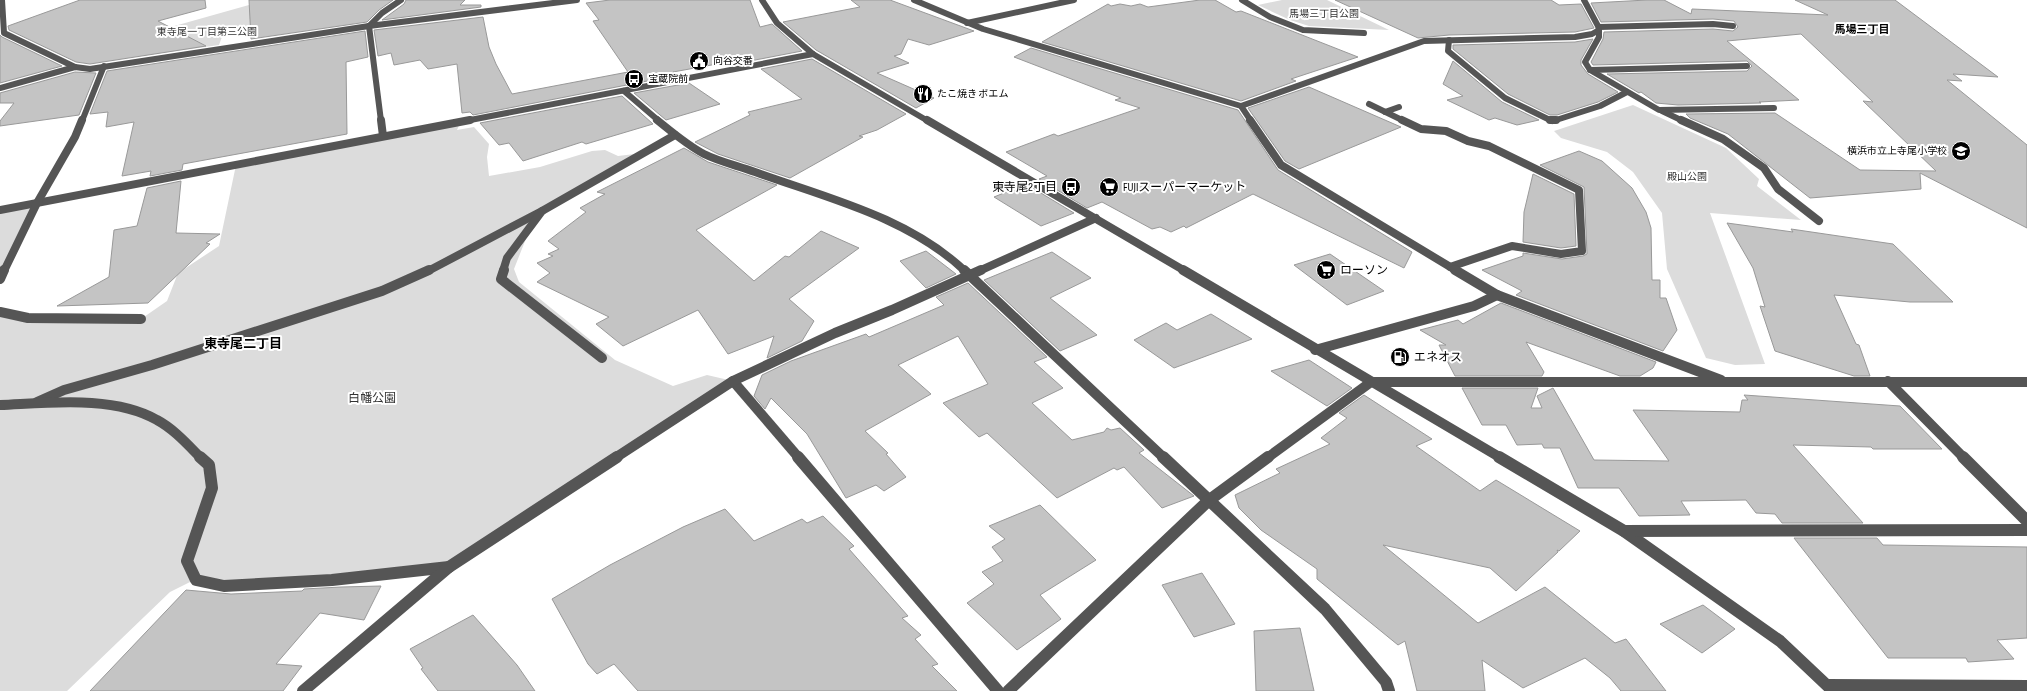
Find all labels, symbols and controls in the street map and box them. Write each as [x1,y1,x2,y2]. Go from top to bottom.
park label: 馬場三丁目公園 [1289,8,1359,20]
district label: 馬場三丁目 [1835,23,1890,36]
park label: 東寺尾一丁目第三公園 [157,26,257,38]
public building icon: 向谷交番 [688,50,710,72]
place label: 向谷交番 [713,55,753,67]
bus stop icon: 宝蔵院前 [623,68,645,90]
place label: 宝蔵院前 [648,73,688,85]
restaurant icon: たこ焼き ポエム [912,83,934,105]
place label: たこ焼き ポエム [937,88,1009,100]
school or university icon: 横浜市立上寺尾小学校 [1950,140,1972,162]
place label: 横浜市立上寺尾小学校 [1847,145,1947,157]
park label: 殿山公園 [1667,171,1707,183]
bus stop icon: 東寺尾2丁目 [1060,176,1082,198]
supermarket icon: FUJIスーパーマーケット [1098,176,1120,198]
place label: 東寺尾2丁目 [992,180,1057,195]
place label: FUJIスーパーマーケット [1123,180,1246,195]
supermarket icon: ローソン [1315,259,1337,281]
place label: ローソン [1340,263,1388,278]
district label: 東寺尾二丁目 [204,336,282,352]
fuel station icon: エネオス [1389,346,1411,368]
place label: エネオス [1414,350,1462,365]
park label: 白幡公園 [348,391,396,406]

